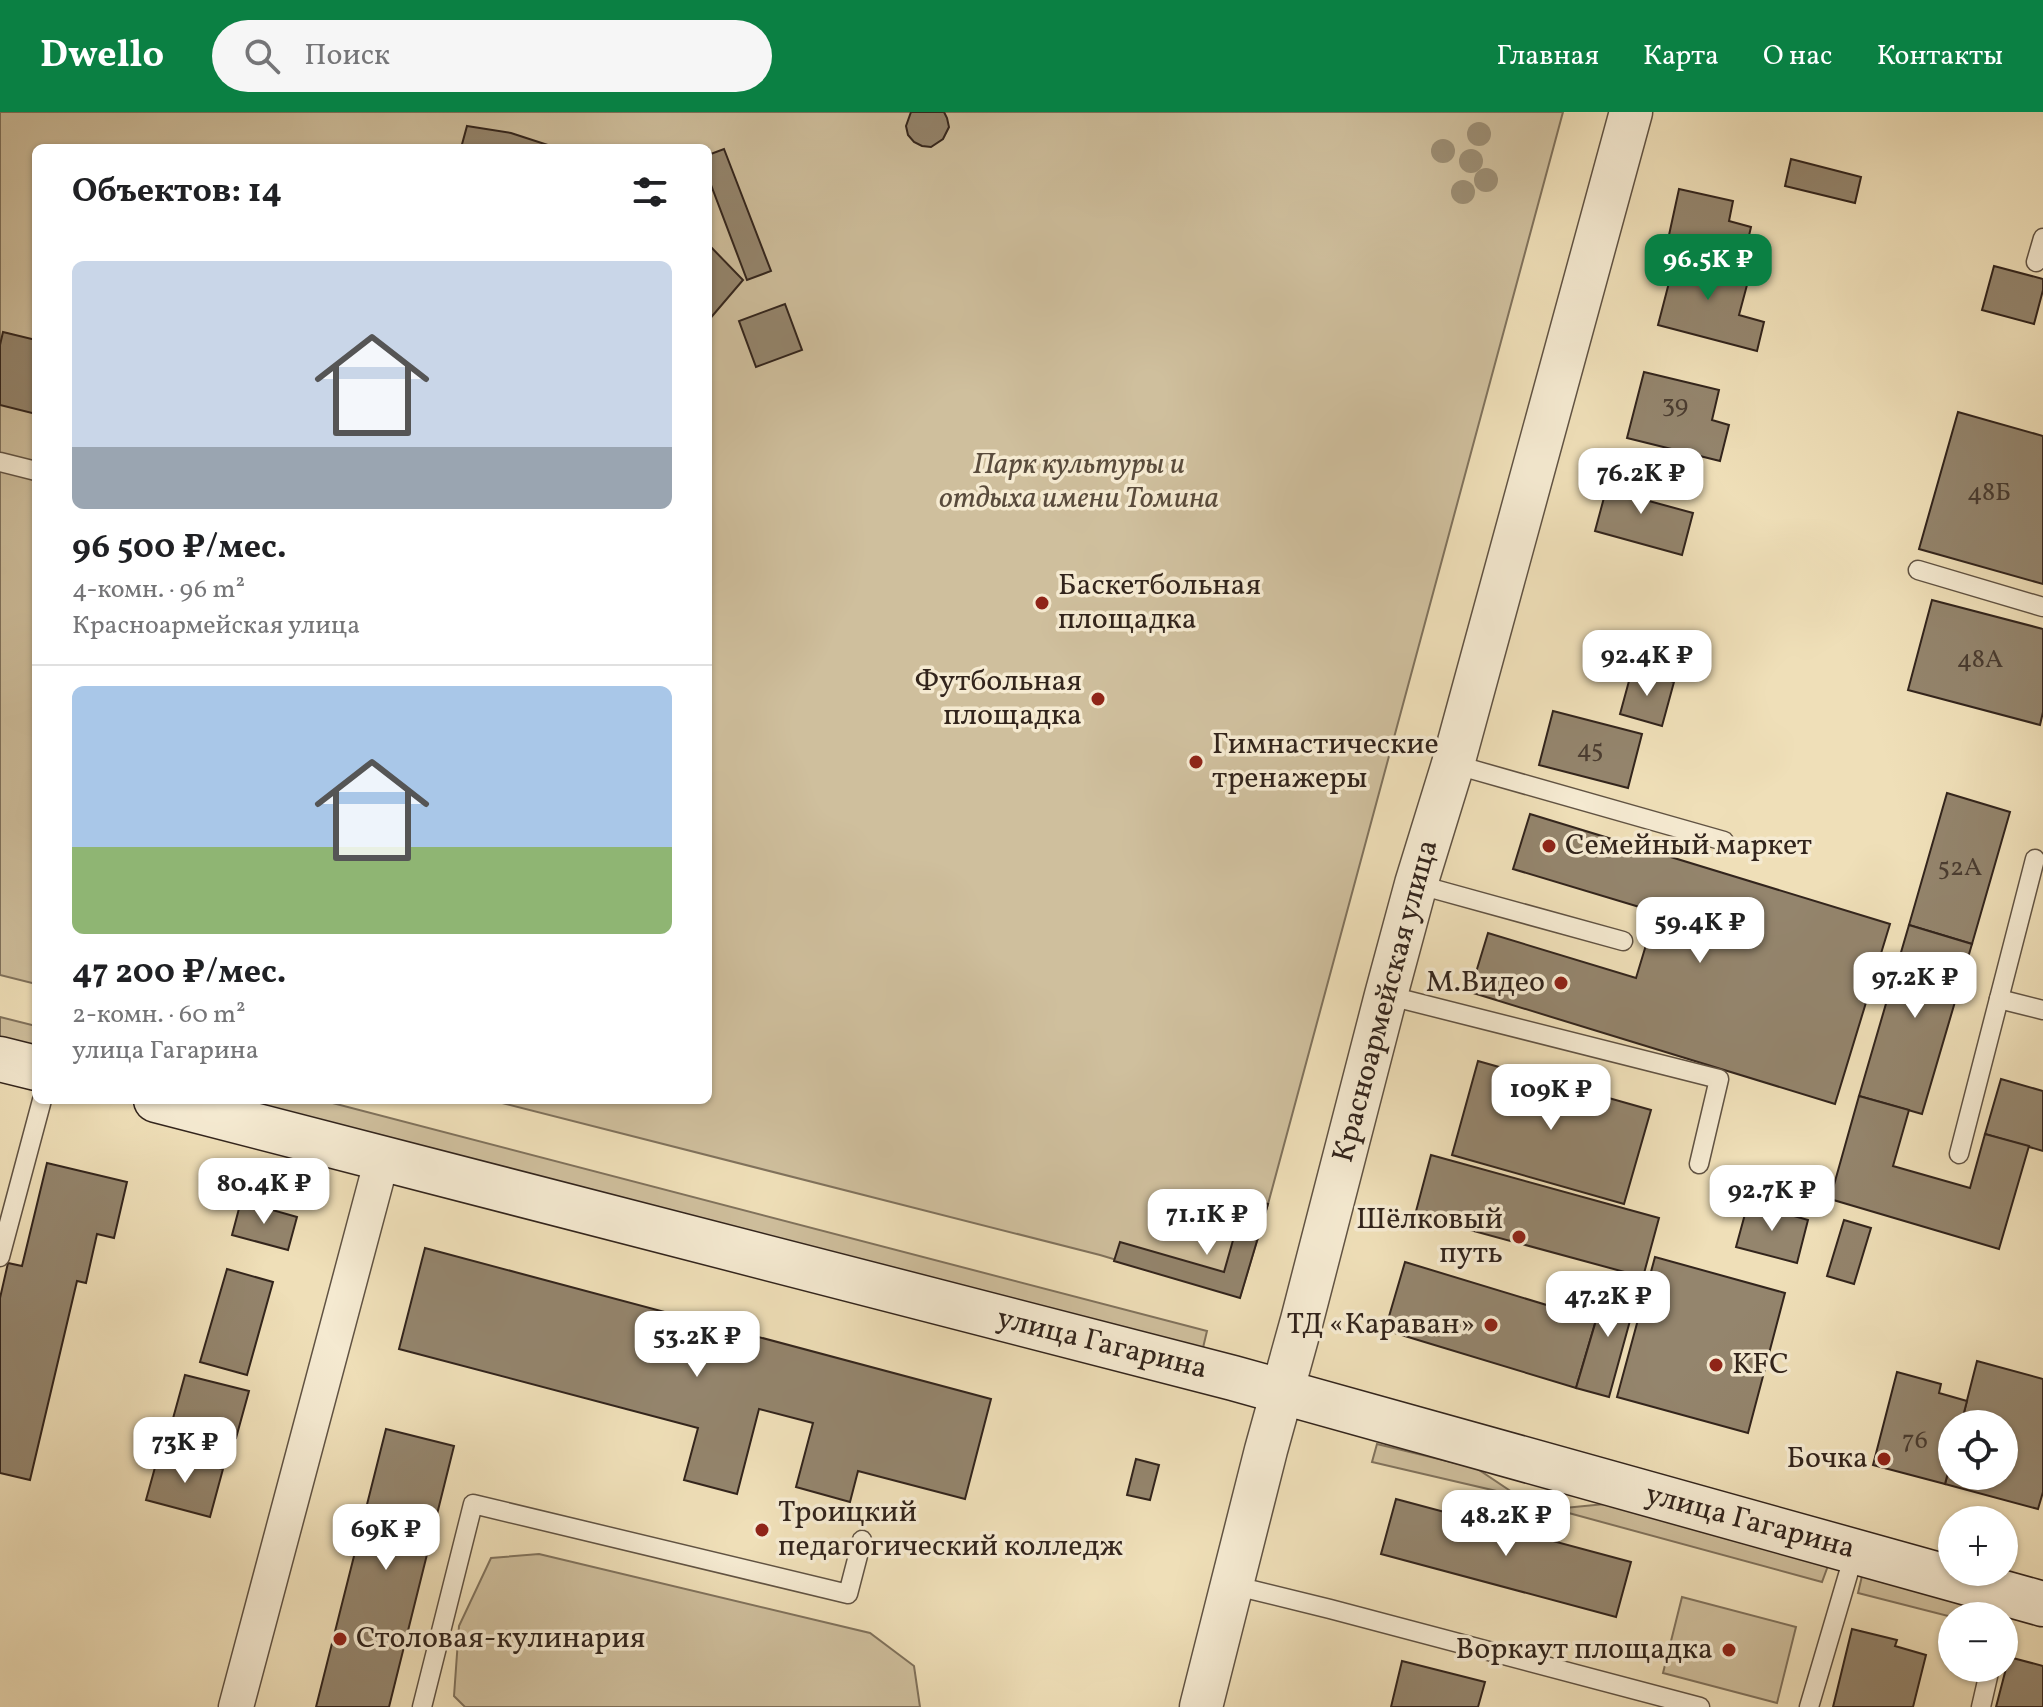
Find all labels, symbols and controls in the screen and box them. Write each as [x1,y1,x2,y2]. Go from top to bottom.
search box [212,20,772,92]
text: Dwello [40,30,164,83]
icon: search [240,34,284,78]
text: Поиск [304,35,390,77]
text: Главная [1497,37,1599,76]
text: Карта [1643,37,1719,76]
text: О нас [1763,37,1833,76]
text: Контакты [1877,37,2003,76]
text: Объектов: 14 [72,169,282,216]
icon: filters [628,170,672,214]
pin: 96.5K ₽ [1634,234,1782,302]
text: 96.5K ₽ [1663,242,1753,278]
icon: home [300,313,444,457]
house number: 39 [1662,387,1688,423]
park label: Парк культуры и отдыха имени Томина [939,444,1219,520]
pin: 76.2K ₽ [1567,448,1715,516]
text: 76.2K ₽ [1596,456,1686,492]
house number: 48Б [1967,475,2011,511]
text: 96 500 ₽/мес. [72,525,287,572]
place label: Баскетбольная площадка [1058,565,1261,641]
text: 4-комн. · 96 m² [72,572,245,608]
marker: Баскетбольная площадка [1033,594,1051,612]
text: Красноармейская улица [72,608,360,644]
pin: 92.4K ₽ [1573,630,1721,698]
text: 92.4K ₽ [1601,638,1693,674]
house number: 48А [1957,642,2003,678]
place label: Футбольная площадка [915,661,1082,737]
marker: Футбольная площадка [1089,690,1107,708]
place label: Гимнастические тренажеры [1212,724,1439,800]
house number: 45 [1576,732,1604,768]
icon: home [300,738,444,882]
marker: Гимнастические тренажеры [1187,753,1205,771]
place label: Семейный маркет [1565,825,1812,867]
street label: Красноармейская улица [1323,835,1449,1167]
marker: Семейный маркет [1540,837,1558,855]
house number: 52А [1938,850,1982,886]
pin: 59.4K ₽ [1626,897,1774,965]
text: 59.4K ₽ [1654,905,1746,941]
text: 47 200 ₽/мес. [72,950,287,997]
pin: 97.2K ₽ [1841,952,1989,1020]
text: 97.2K ₽ [1872,960,1958,996]
place label: М.Видео [1426,962,1545,1004]
marker: М.Видео [1552,974,1570,992]
text: 2-комн. · 60 m² [72,997,246,1033]
text: улица Гагарина [72,1033,259,1069]
pin: 109K ₽ [1486,1064,1616,1132]
text: 109K ₽ [1510,1072,1592,1108]
pin: 80.4K ₽ [190,1158,338,1226]
pin: 92.7K ₽ [1698,1165,1846,1233]
text: 80.4K ₽ [216,1166,312,1202]
text: 92.7K ₽ [1728,1173,1816,1209]
pin: 71.1K ₽ [1133,1189,1281,1257]
text: 71.1K ₽ [1166,1197,1248,1233]
place label: Шёлковый путь [1356,1199,1503,1275]
marker: Шёлковый путь [1510,1228,1528,1246]
pin: 47.2K ₽ [1534,1271,1682,1339]
text: 47.2K ₽ [1564,1279,1652,1315]
street label: улица Гагарина [992,1298,1212,1390]
place label: ТД «Караван» [1286,1304,1475,1346]
pin: 53.2K ₽ [623,1311,771,1379]
marker: ТД «Караван» [1482,1316,1500,1334]
text: 53.2K ₽ [653,1319,741,1355]
place label: KFC [1732,1344,1789,1386]
marker: KFC [1707,1356,1725,1374]
map controls [1938,1410,2018,1682]
button: locate [1938,1410,2018,1490]
pin: 73K ₽ [129,1417,241,1485]
house number: 76 [1902,1423,1928,1459]
text: 73K ₽ [151,1425,219,1461]
place label: Бочка [1787,1438,1868,1480]
marker: Бочка [1875,1450,1893,1468]
street label: улица Гагарина [1641,1474,1859,1570]
pin: 48.2K ₽ [1432,1490,1580,1558]
place label: Троицкий педагогический колледж [778,1492,1123,1568]
text: 48.2K ₽ [1460,1498,1552,1534]
pin: 69K ₽ [330,1504,442,1572]
button: + [1938,1506,2018,1586]
text: 69K ₽ [351,1512,421,1548]
marker: Троицкий педагогический колледж [753,1521,771,1539]
button: − [1938,1602,2018,1682]
place label: Столовая-кулинария [356,1618,645,1660]
place label: Воркаут площадка [1456,1629,1713,1671]
marker: Столовая-кулинария [331,1630,349,1648]
marker: Воркаут площадка [1720,1641,1738,1659]

